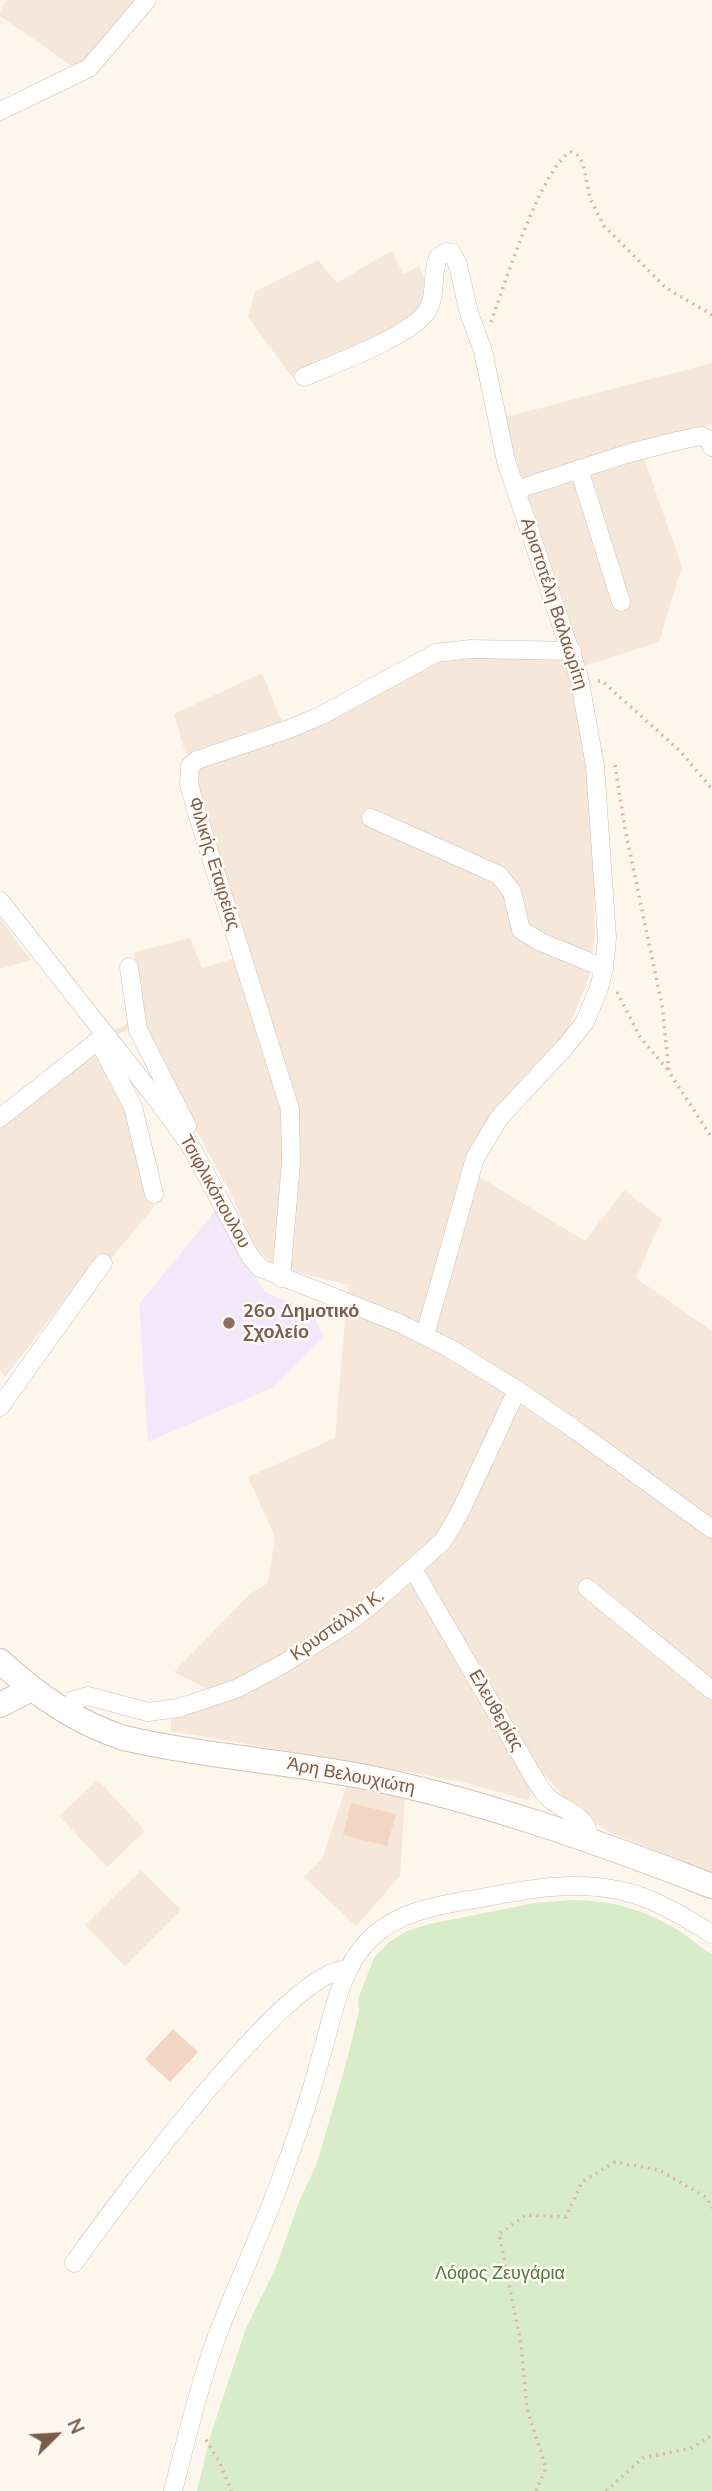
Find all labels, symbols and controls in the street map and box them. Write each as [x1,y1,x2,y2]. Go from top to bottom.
street label: Αριστοτέλη Βαλαωρίτη [515,515,591,693]
street label: Φιλικής Εταιρείας [182,795,244,933]
street label: Τσιφλικόπουλου [174,1132,254,1252]
place label: 26ο Δημοτικό Σχολείο [243,1302,359,1344]
marker: 26ο Δημοτικό Σχολείο [221,1315,237,1331]
street label: Κρυστάλλη Κ. [287,1586,389,1666]
street label: Ελευθερίας [463,1667,527,1755]
street label: Άρη Βελουχιώτη [285,1754,417,1800]
park label: Λόφος Ζευγάρια [435,2264,565,2286]
north arrow [21,2400,91,2470]
text: N [60,2415,90,2438]

